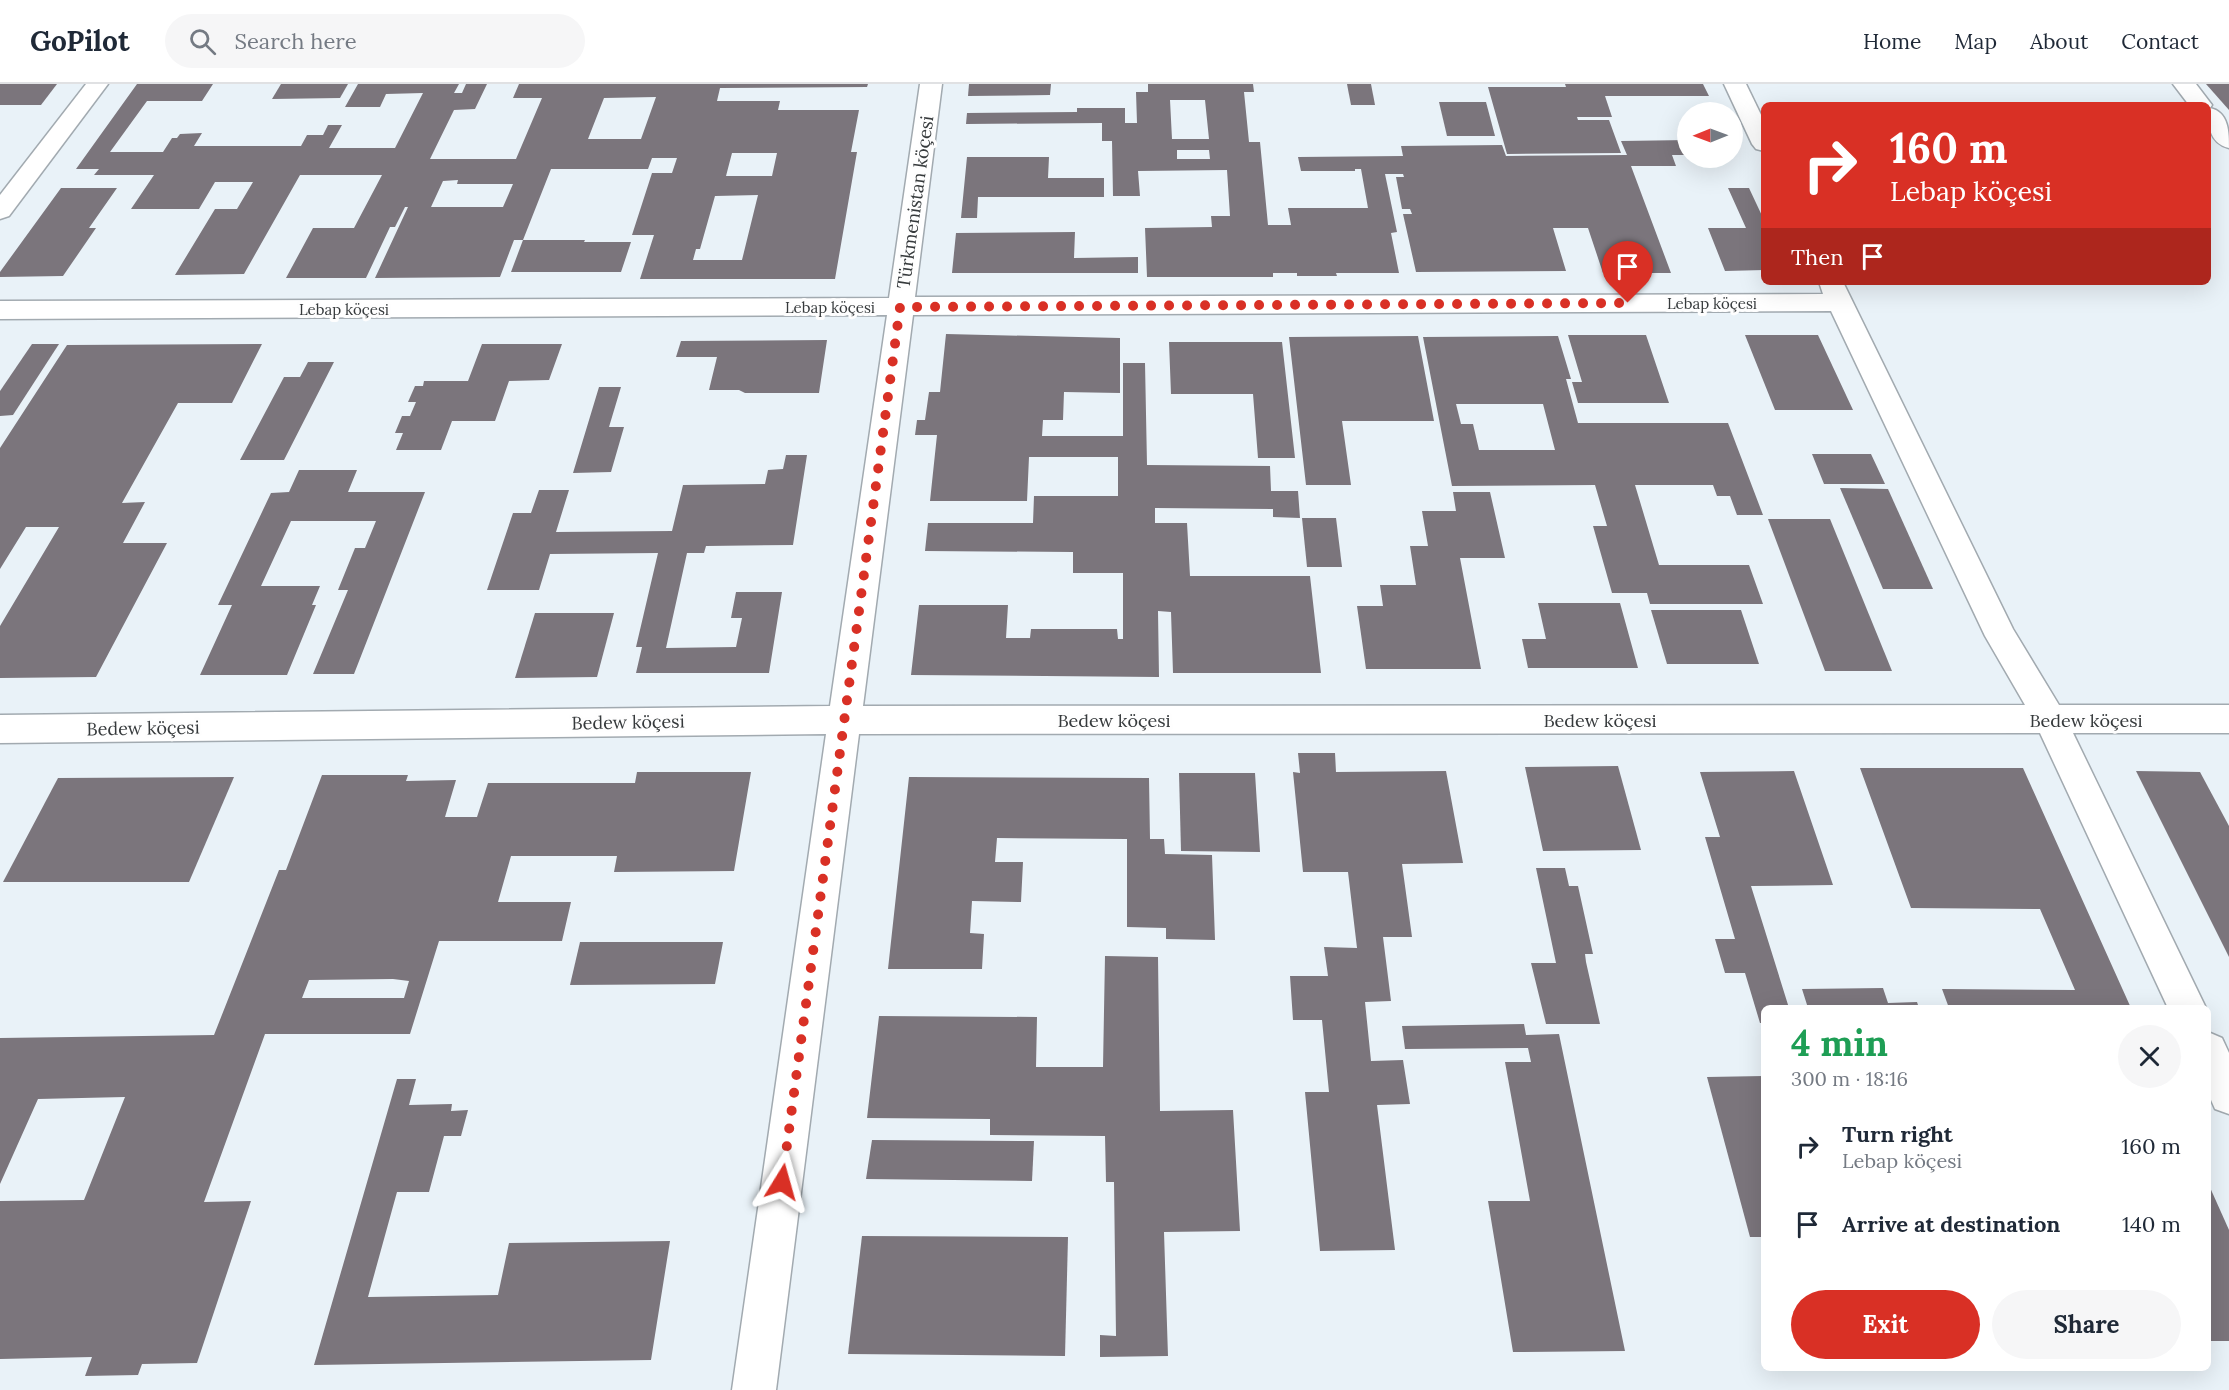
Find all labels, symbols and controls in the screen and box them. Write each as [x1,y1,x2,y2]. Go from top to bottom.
search box [165,14,585,68]
text: GoPilot [30,23,129,59]
icon: search [186,25,219,58]
text: Search here [234,27,357,55]
text: Home [1863,28,1921,55]
text: Map [1954,28,1997,55]
text: About [2030,28,2088,55]
text: Contact [2121,28,2199,55]
north arrow [1677,102,1743,168]
map controls [1677,102,1743,168]
street label: Türkmenistan köçesi [891,114,939,290]
text: 160 m [1890,121,2008,175]
icon: right [1791,126,1869,204]
text: Lebap köçesi [1890,174,2052,208]
icon: arrive [1856,240,1889,273]
pin [1602,241,1653,303]
text: Then [1791,243,1844,271]
icon: arrive [1611,250,1644,283]
street label: Lebap köçesi [1667,294,1757,313]
street label: Lebap köçesi [785,298,875,317]
street label: Lebap köçesi [299,300,389,319]
street label: Bedew köçesi [1057,709,1171,732]
street label: Bedew köçesi [1543,709,1657,732]
street label: Bedew köçesi [2029,709,2143,732]
street label: Bedew köçesi [571,710,685,734]
street label: Bedew köçesi [86,716,200,740]
text: 4 min [1791,1020,1888,1066]
button: close [2118,1025,2181,1088]
text: 300 m · 18:16 [1791,1066,1908,1091]
text: Turn right [1842,1120,1953,1148]
icon: right [1791,1130,1824,1163]
text: 160 m [2121,1132,2181,1160]
text: Lebap köçesi [1842,1148,1962,1173]
position arrow [750,1150,814,1214]
icon: arrive [1791,1208,1824,1241]
text: Arrive at destination [1842,1210,2060,1238]
text: 140 m [2122,1210,2181,1238]
button: Exit [1791,1290,1980,1359]
button: Share [1992,1290,2181,1359]

